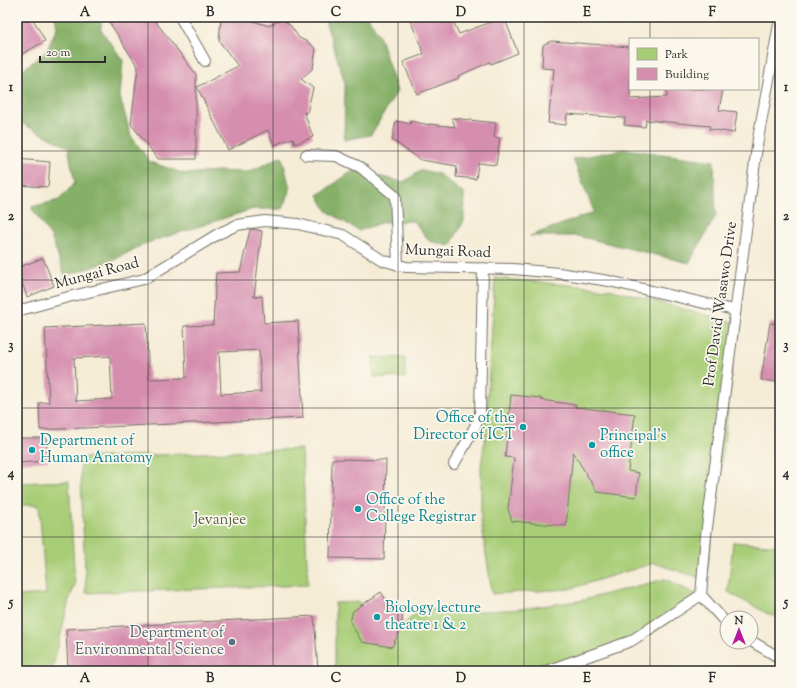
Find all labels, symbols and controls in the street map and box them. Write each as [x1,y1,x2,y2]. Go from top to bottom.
text: A [80,4,91,22]
text: B [206,4,215,22]
text: C [331,4,341,22]
text: D [456,4,466,22]
text: E [583,4,591,22]
text: F [708,4,716,22]
scale bar [40,38,105,64]
legend [629,38,759,90]
text: 20 m [46,44,71,62]
text: Park [665,46,688,64]
text: Building [665,66,709,84]
text: 1 [9,79,14,97]
text: 1 [784,79,789,97]
text: 2 [8,208,15,226]
text: 2 [783,208,790,226]
street label: Prof David Wasawo Drive [699,220,743,388]
street label: Mungai Road [404,240,492,264]
street label: Mungai Road [53,253,142,295]
text: 3 [8,337,14,355]
text: 3 [783,337,789,355]
place label: Office of the Director of ICT [413,408,515,446]
marker: Office of the Director of ICT [518,422,528,432]
place label: Principal's office [600,426,667,464]
place label: Department of Human Anatomy [40,431,153,469]
marker: Principal's office [587,440,597,450]
marker: Department of Human Anatomy [27,445,37,455]
text: 4 [7,465,15,483]
text: 4 [782,465,790,483]
place label: Office of the College Registrar [366,490,477,528]
marker: Office of the College Registrar [353,504,363,514]
park label: Jevanjee [193,510,246,531]
text: 5 [8,594,14,612]
text: 5 [783,594,789,612]
place label: Biology lecture theatre 1 & 2 [385,598,481,636]
north arrow [719,610,759,650]
marker: Biology lecture theatre 1 & 2 [372,612,382,622]
text: N [734,613,744,629]
place label: Department of Environmental Science [75,623,225,661]
marker: Department of Environmental Science [227,637,237,647]
text: A [80,670,91,688]
text: B [206,670,215,688]
text: C [331,670,341,688]
text: D [456,670,466,688]
text: E [583,670,591,688]
text: F [708,670,716,688]

